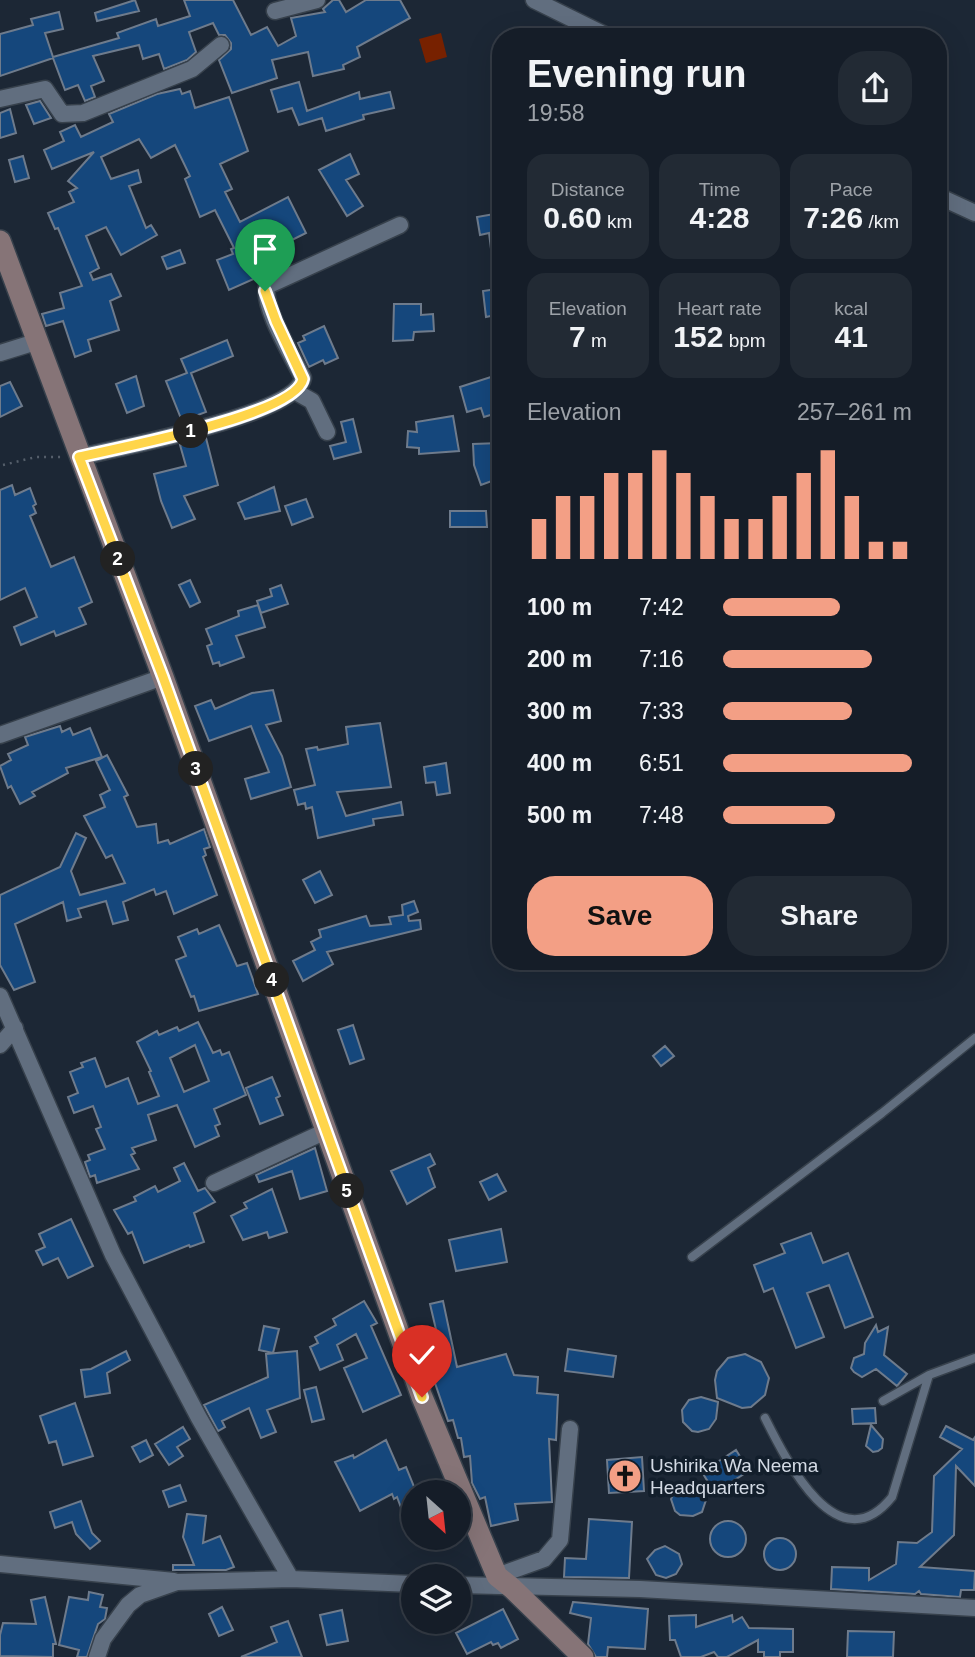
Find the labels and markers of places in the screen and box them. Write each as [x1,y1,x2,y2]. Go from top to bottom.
pin [235,219,295,291]
pin: 1 [174,414,208,448]
pin: 2 [100,542,136,576]
pin: 3 [178,752,214,786]
pin: 4 [254,962,290,998]
pin: 5 [330,1174,364,1208]
pin [392,1325,452,1397]
place label: Ushirika Wa Neema Headquarters [650,1455,819,1498]
church icon: Ushirika Wa Neema Headquarters [606,1457,644,1495]

